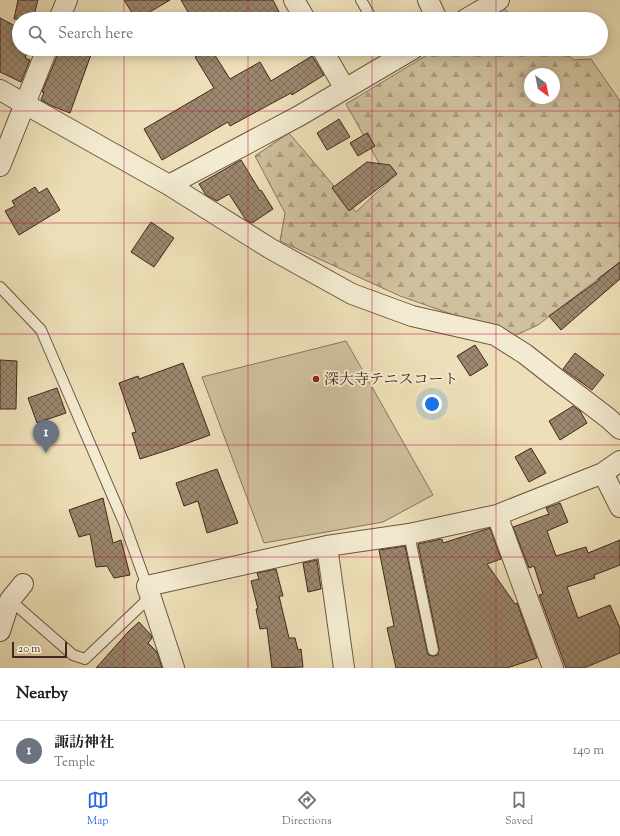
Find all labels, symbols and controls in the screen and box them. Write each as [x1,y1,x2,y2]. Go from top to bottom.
search box [12,12,608,56]
icon: search [26,23,48,45]
text: Search here [58,24,133,45]
north arrow [524,68,560,104]
place label: 深大寺テニスコート [324,370,458,391]
marker: 深大寺テニスコート [311,374,321,384]
your location [422,394,442,414]
pin: 1 [33,420,59,453]
scale bar [12,640,67,659]
text: 20 m [18,641,40,657]
text: Nearby [16,682,68,706]
text: 諏訪神社 [54,733,114,754]
text: 1 [27,742,31,760]
text: 140 m [573,742,604,760]
text: Temple [54,754,95,772]
tab: Map [87,789,109,829]
tab: Directions [282,789,332,829]
tab: Saved [505,789,533,829]

